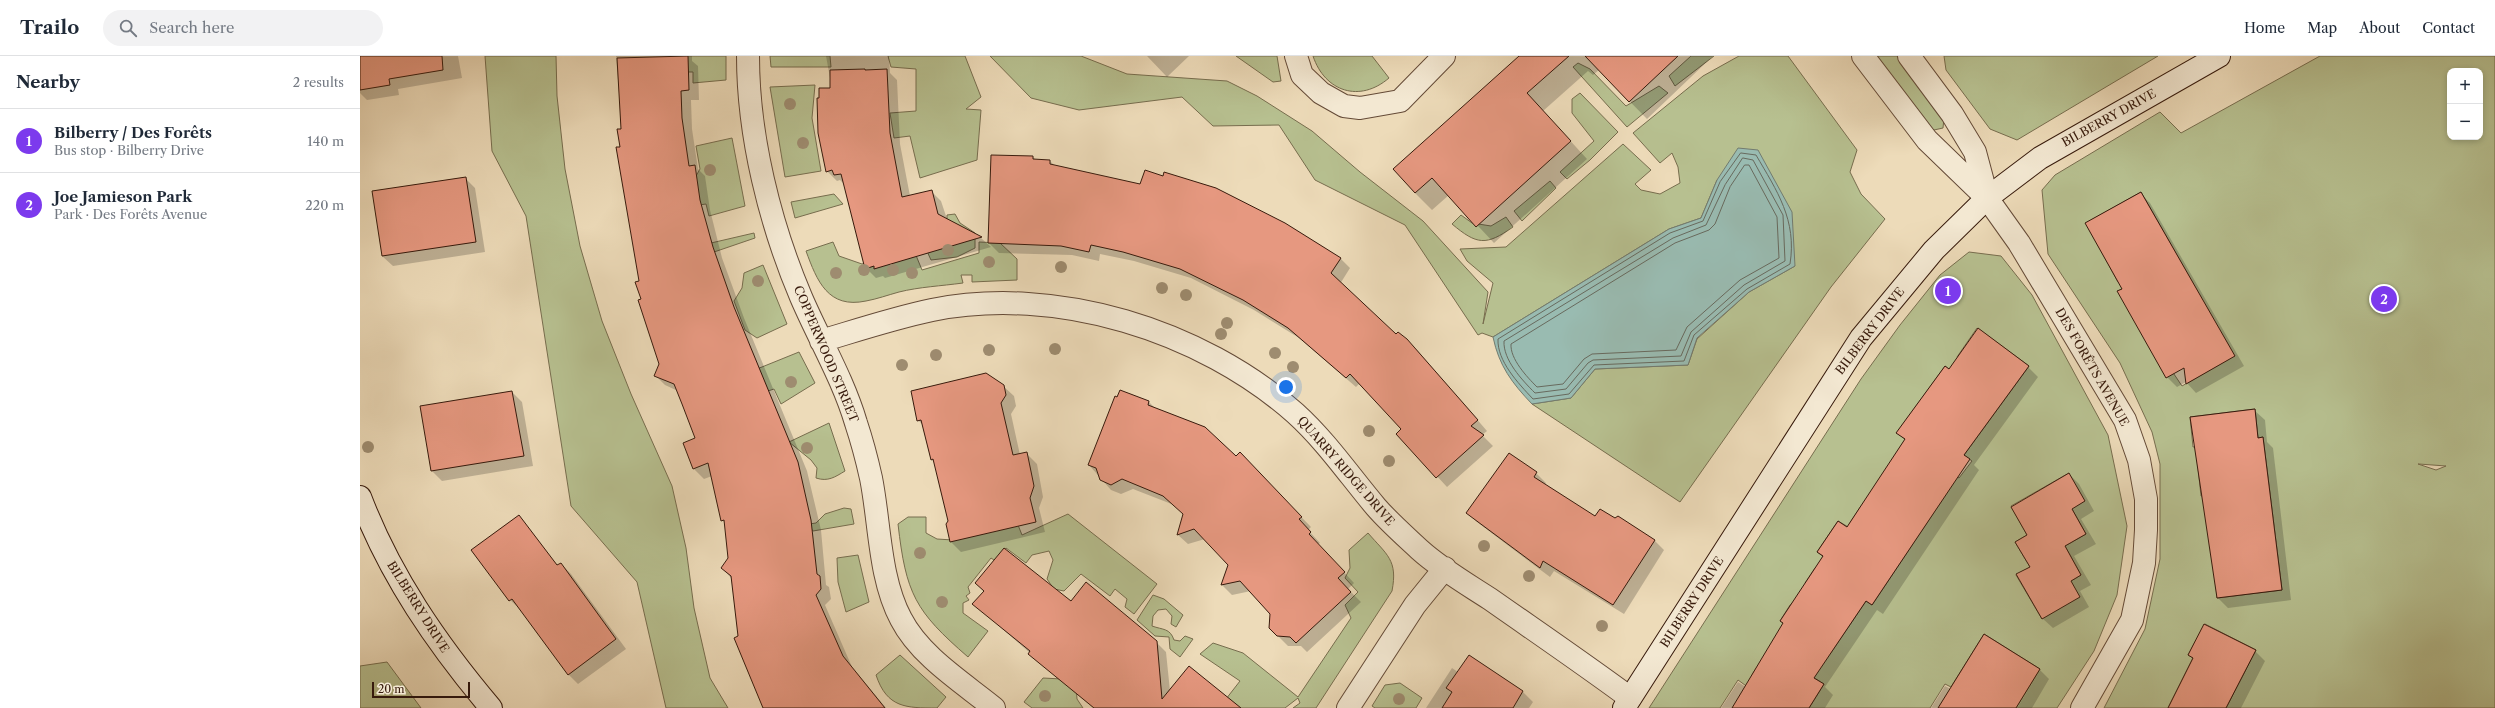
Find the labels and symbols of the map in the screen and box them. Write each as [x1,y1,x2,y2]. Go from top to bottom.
street label: BILBERRY DRIVE [2059,85,2159,150]
pin: 1 [1935,276,1961,306]
street label: COPPERWOOD STREET [791,283,862,425]
street label: BILBERRY DRIVE [1832,284,1907,377]
pin: 2 [2371,284,2397,314]
street label: DES FORÊTS AVENUE [2052,304,2133,429]
your location [1276,377,1296,397]
street label: QUARRY RIDGE DRIVE [1295,413,1398,528]
street label: BILBERRY DRIVE [1657,553,1727,650]
street label: BILBERRY DRIVE [384,558,453,655]
scale bar [372,680,470,699]

